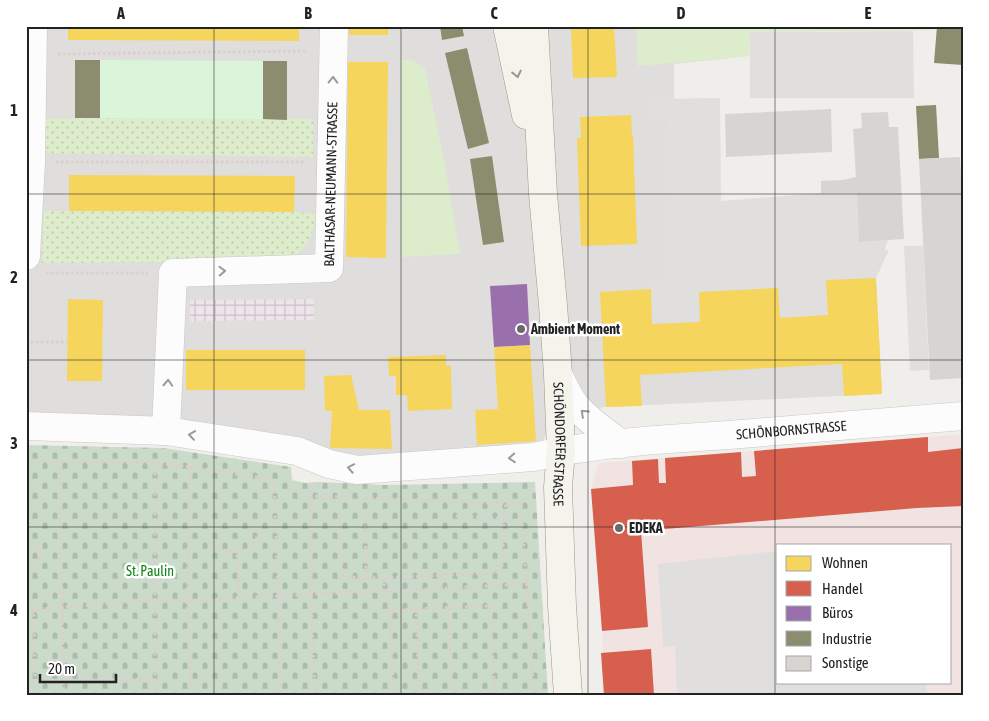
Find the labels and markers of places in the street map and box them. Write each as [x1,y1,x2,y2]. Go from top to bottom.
place label: Ambient Moment [530,321,620,337]
marker: Ambient Moment [515,323,527,335]
place label: EDEKA [629,520,663,536]
marker: EDEKA [613,522,625,534]

